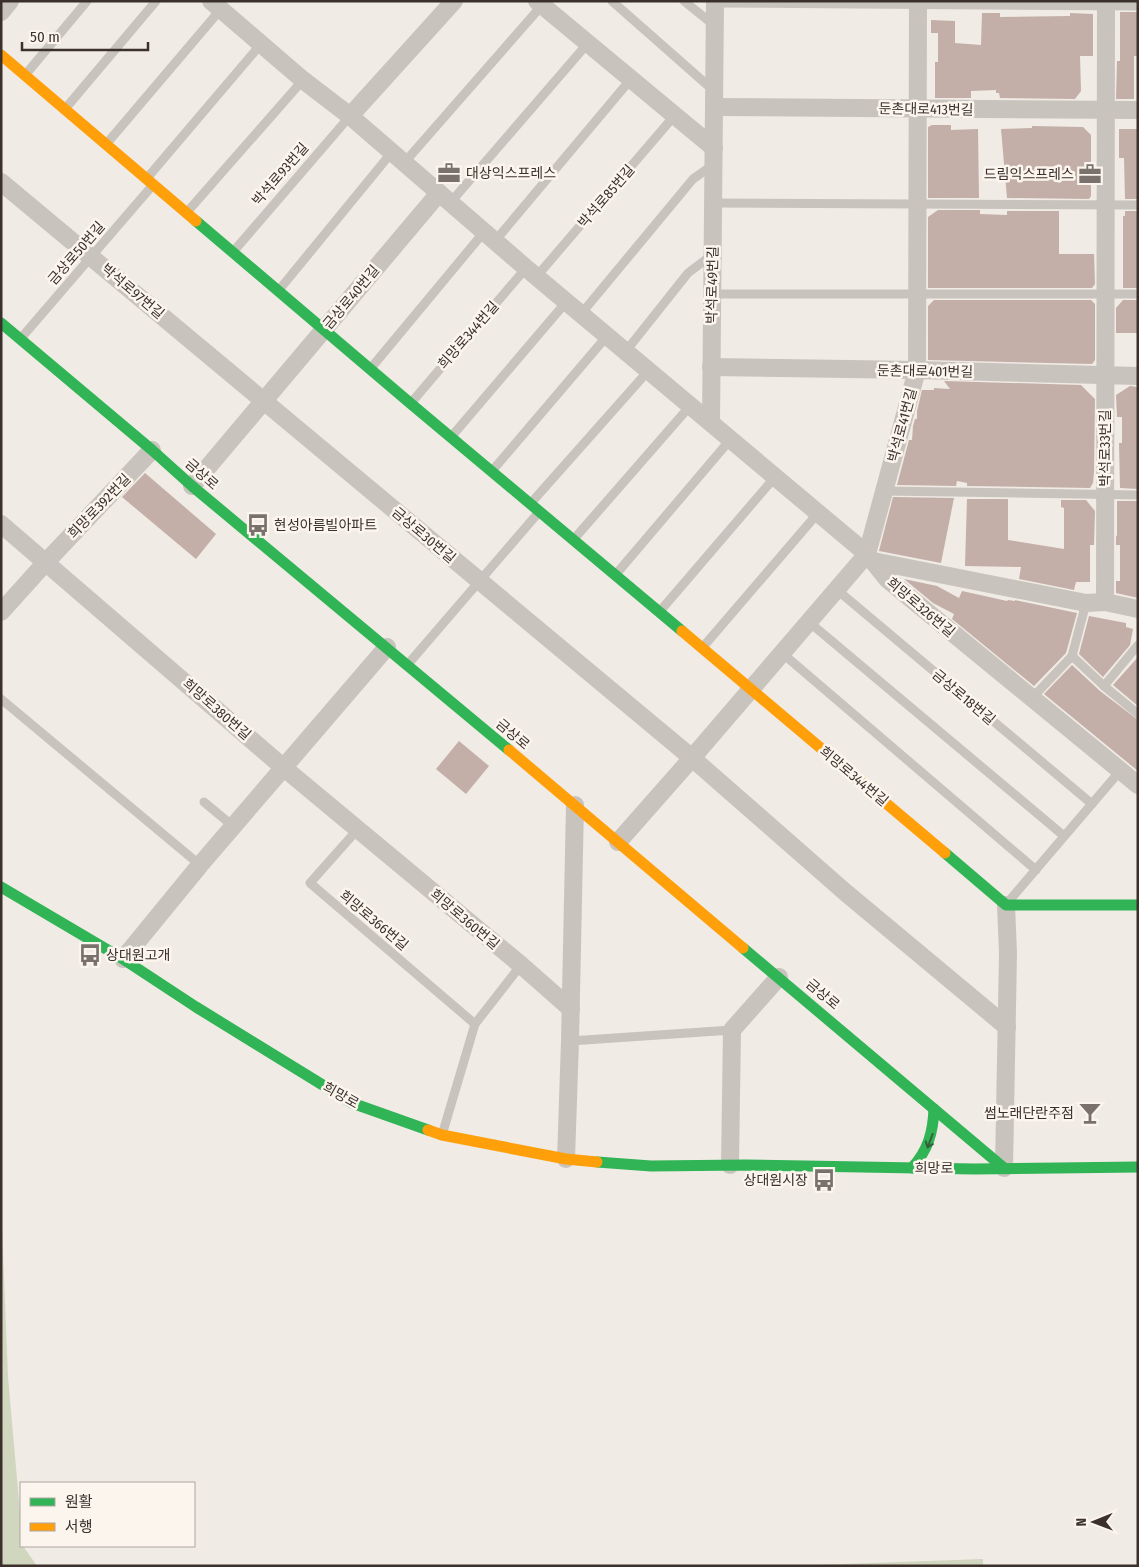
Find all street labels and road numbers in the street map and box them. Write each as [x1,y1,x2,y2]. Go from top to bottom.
street label: 둔촌대로413번길 [878,100,974,119]
street label: 박석로93번길 [249,140,312,209]
street label: 박석로85번길 [574,161,638,231]
street label: 금상로50번길 [44,218,108,288]
street label: 박석로49번길 [703,246,722,324]
street label: 박석로97번길 [98,260,168,323]
street label: 금상로40번길 [320,262,383,333]
street label: 희망로344번길 [434,298,502,373]
street label: 둔촌대로401번길 [877,362,973,381]
street label: 박석로41번길 [884,386,921,464]
street label: 박석로33번길 [1097,409,1114,487]
street label: 금상로 [182,455,222,494]
street label: 희망로392번길 [64,470,134,542]
street label: 금상로30번길 [388,504,459,567]
street label: 희망로326번길 [883,574,958,641]
street label: 금상로18번길 [929,666,999,729]
street label: 희망로380번길 [179,675,254,744]
street label: 금상로 [492,715,533,753]
street label: 희망로344번길 [816,743,891,810]
street label: 희망로360번길 [427,886,503,953]
street label: 희망로366번길 [336,887,412,954]
street label: 금상로 [802,975,843,1013]
street label: 희망로 [320,1079,362,1112]
street label: 희망로 [915,1160,953,1177]

